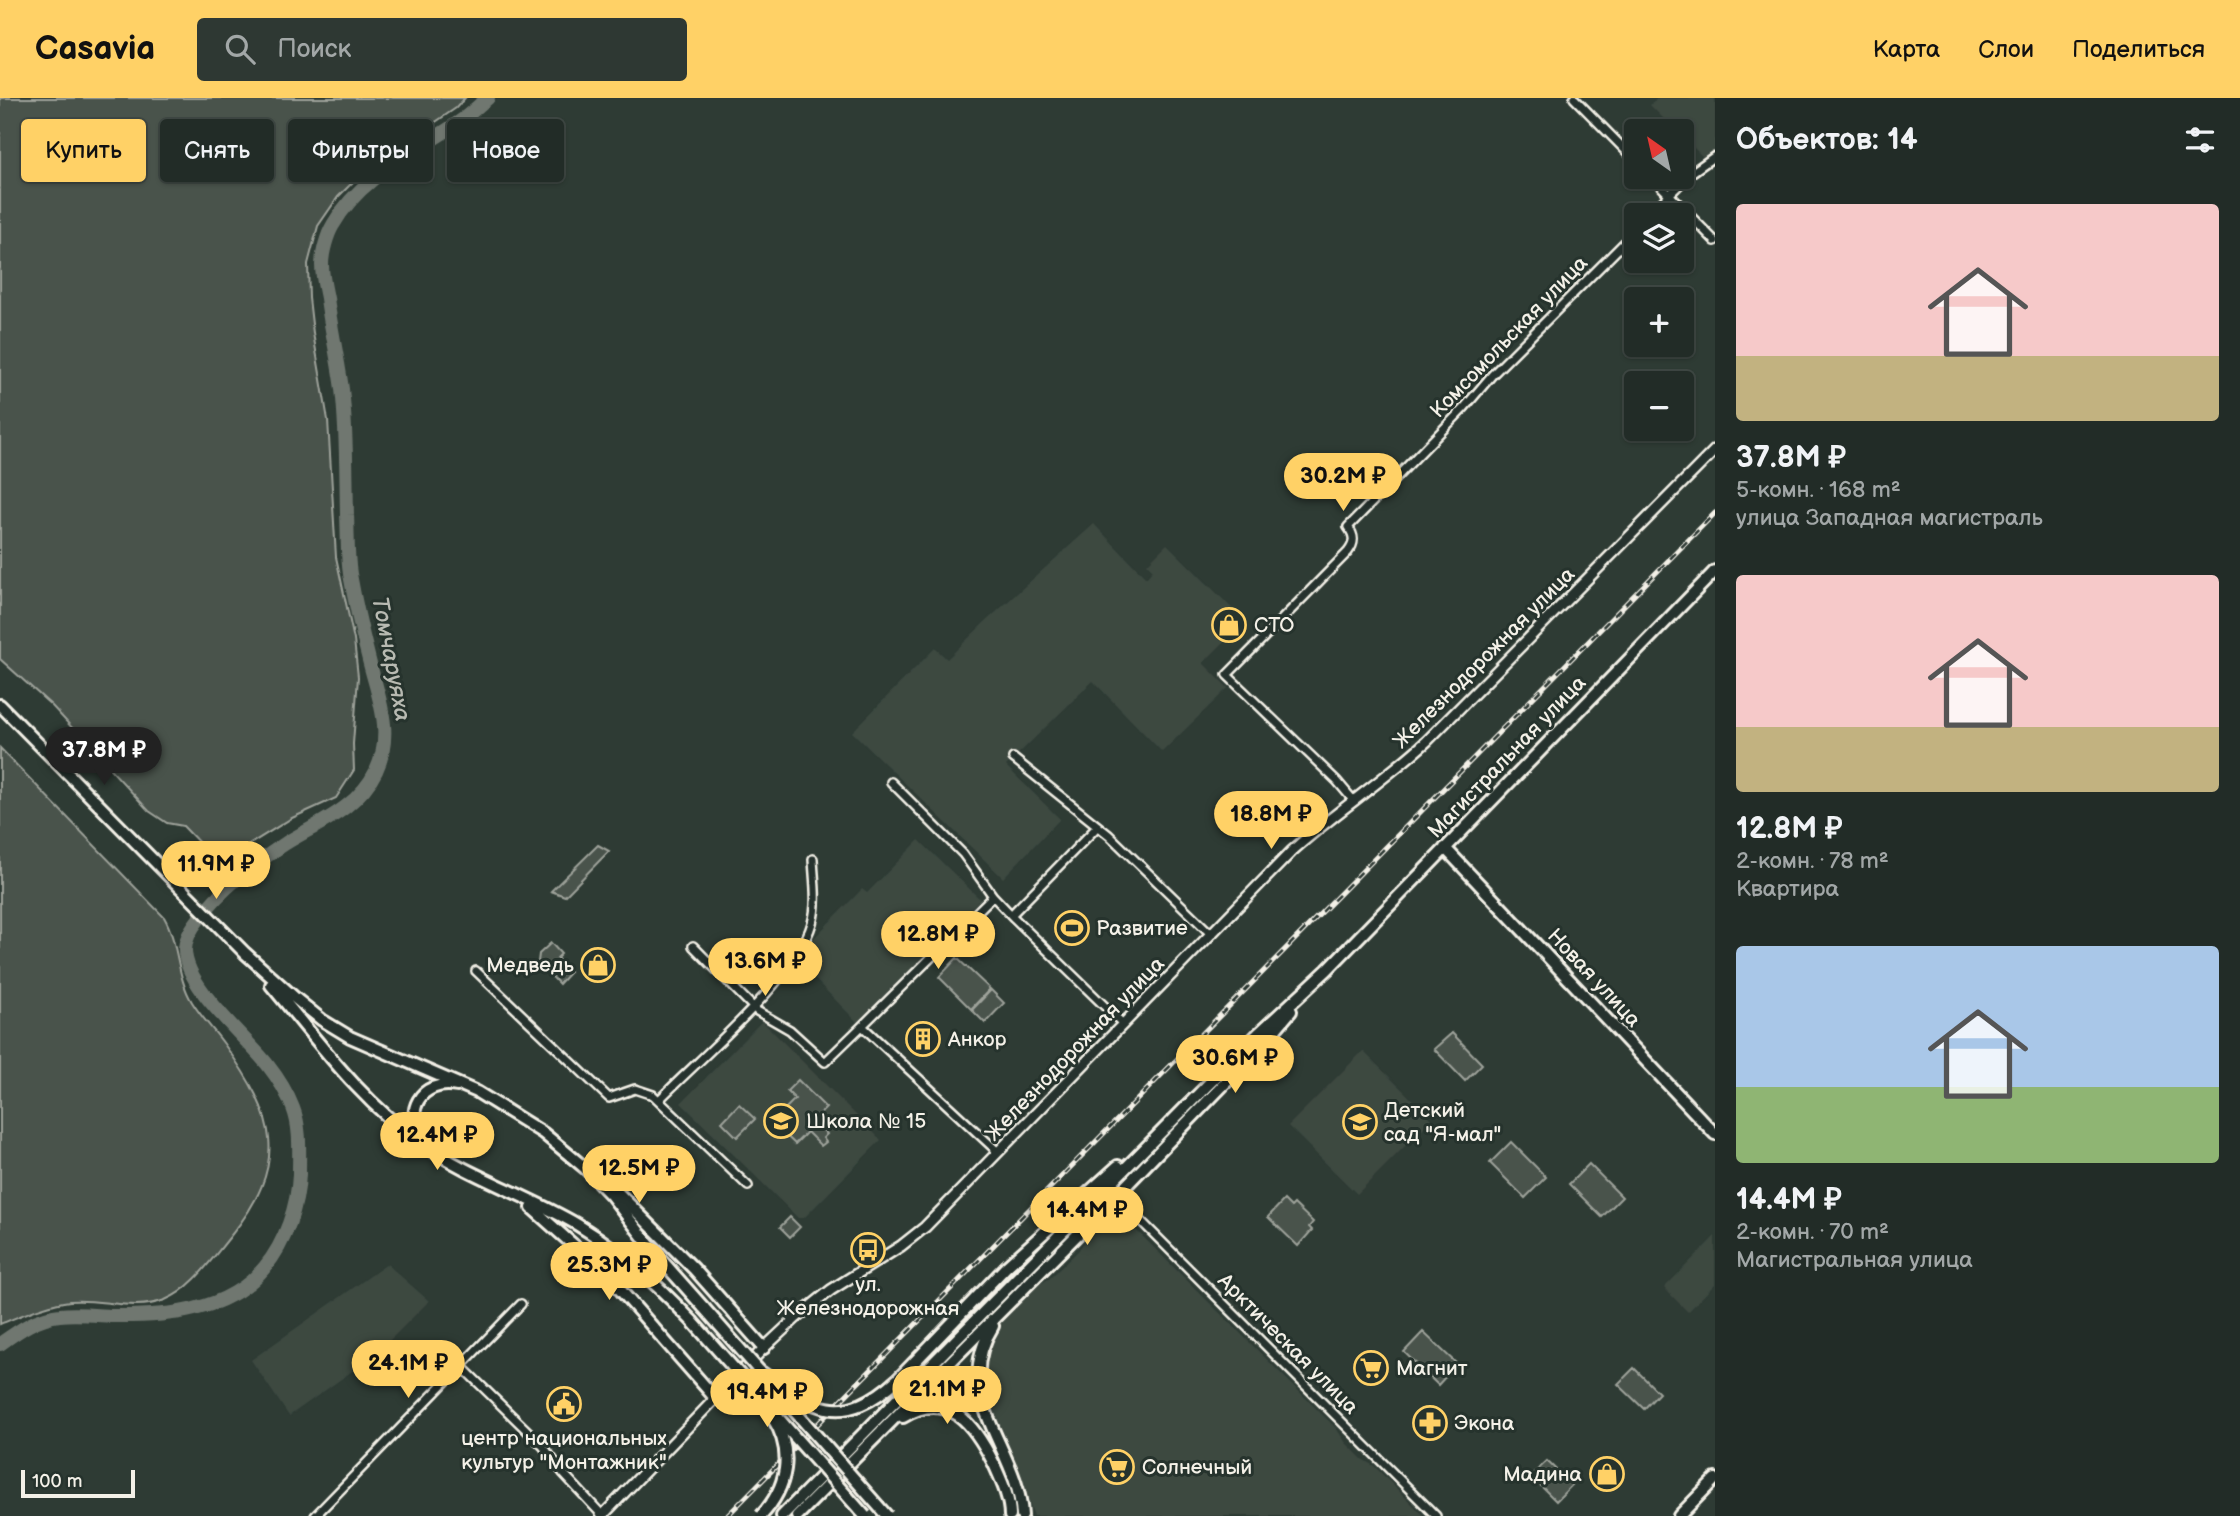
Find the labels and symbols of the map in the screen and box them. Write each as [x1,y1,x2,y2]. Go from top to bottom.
north arrow [1624,119,1694,189]
street label: Комсомольская улица [1425,250,1593,423]
pin: 30.2M ₽ [1278,454,1408,513]
street label: Железнодорожная улица [1388,562,1580,754]
water label: Томчаруяха [365,594,417,724]
shop icon: СТО [1210,606,1248,644]
place label: СТО [1254,613,1294,638]
street label: Магистральная улица [1423,670,1592,843]
pin: 37.8M ₽ [39,728,169,787]
pin: 18.8M ₽ [1206,792,1336,851]
pin: 11.9M ₽ [151,842,281,901]
sports icon: Развитие [1053,909,1091,947]
pin: 12.8M ₽ [873,912,1003,971]
place label: Развитие [1096,916,1188,941]
street label: Новая улица [1542,924,1646,1033]
pin: 13.6M ₽ [700,939,830,998]
shop icon: Медведь [579,946,617,984]
street label: Железнодорожная улица [980,951,1170,1146]
place label: Медведь [486,953,575,978]
building icon: Анкор [904,1020,942,1058]
place label: Анкор [947,1027,1006,1052]
pin: 30.6M ₽ [1170,1035,1300,1095]
place label: Детский сад "Я-мал" [1384,1098,1501,1147]
school or university icon: Школа № 15 [762,1102,800,1140]
school or university icon: Детский сад "Я-мал" [1341,1103,1379,1141]
place label: Школа № 15 [806,1109,926,1134]
pin: 12.4M ₽ [372,1112,502,1172]
pin: 12.5M ₽ [574,1146,704,1205]
pin: 14.4M ₽ [1022,1188,1152,1247]
bus stop icon: ул. Железнодорожная [849,1231,887,1269]
pin: 25.3M ₽ [544,1242,674,1302]
street label: Арктическая улица [1212,1268,1364,1420]
place label: ул. Железнодорожная [777,1272,959,1321]
pin: 24.1M ₽ [343,1340,473,1400]
supermarket icon: Магнит [1352,1349,1390,1387]
place label: Магнит [1396,1356,1468,1381]
pin: 21.1M ₽ [882,1366,1012,1426]
pin: 19.4M ₽ [702,1370,832,1429]
public building icon: центр национальных культур "Монтажник" [545,1385,583,1423]
pharmacy icon: Экона [1411,1404,1449,1442]
place label: Экона [1454,1411,1515,1436]
place label: центр национальных культур "Монтажник" [461,1426,667,1475]
supermarket icon: Солнечный [1098,1448,1136,1486]
place label: Солнечный [1142,1455,1252,1480]
shop icon: Мадина [1588,1455,1626,1493]
place label: Мадина [1503,1462,1583,1487]
scale bar [21,1467,135,1499]

